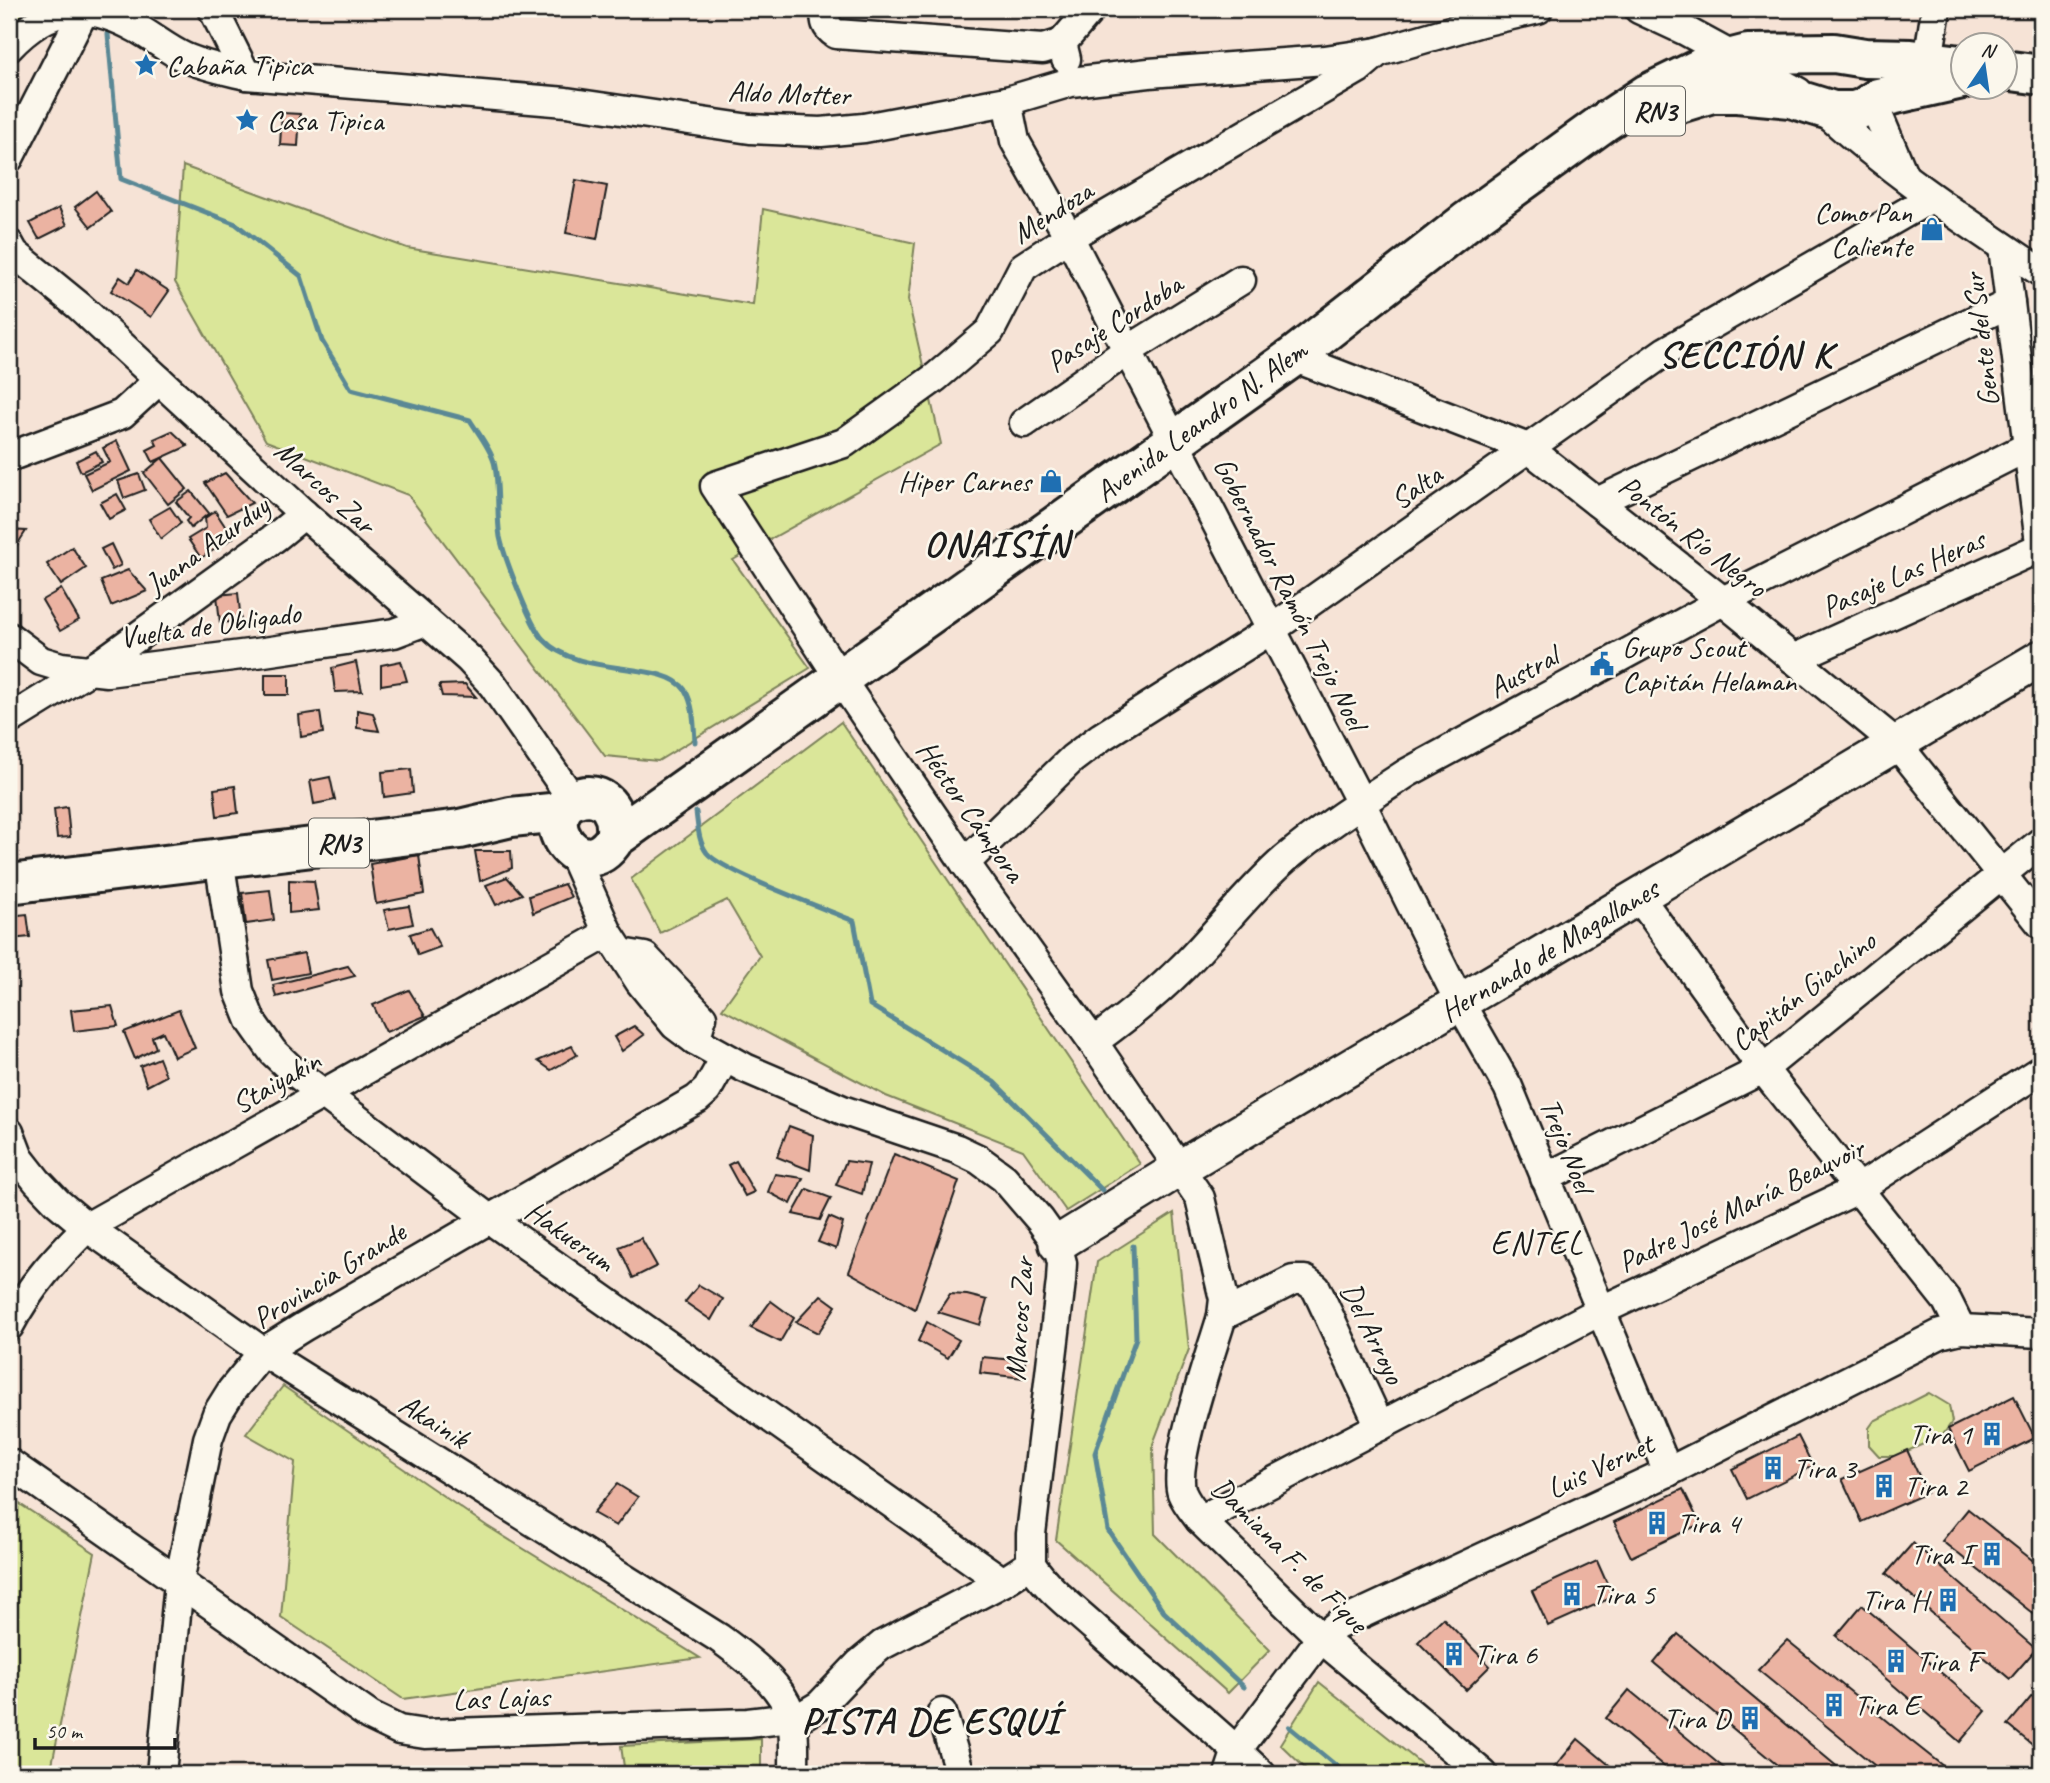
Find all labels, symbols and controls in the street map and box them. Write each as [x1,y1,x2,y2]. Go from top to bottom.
north arrow [1948,32,2018,102]
text: N [1979,37,1999,64]
place label: Cabaña Tipica [166,46,314,84]
place icon: Cabaña Tipica [132,51,160,79]
street label: Aldo Motter [727,72,853,114]
road number: RN3 [1625,86,1685,136]
place label: Casa Tipica [267,101,385,139]
place icon: Casa Tipica [233,106,261,134]
street label: Mendoza [1004,170,1102,252]
place label: Como Pan Caliente [1814,193,1914,265]
shop icon: Como Pan Caliente [1918,215,1946,243]
street label: Pasaje Cordoba [1039,264,1191,381]
street label: Gente del Sur [1954,269,2008,409]
street label: Avenida Leandro N. Alem [1088,330,1316,511]
district label: SECCIÓN K [1659,331,1838,378]
street label: Marcos Zar [267,432,386,544]
street label: Gobernador Ramón Trejo Noel [1205,451,1377,740]
street label: Salta [1383,455,1451,518]
place label: Hiper Carnes [898,462,1034,500]
street label: Pontón Río Negro [1611,466,1776,607]
shop icon: Hiper Carnes [1037,467,1065,495]
street label: Juana Azurduy [136,486,278,604]
street label: Pasaje Las Heras [1816,519,1993,626]
district label: ONAISÍN [924,520,1074,567]
street label: Vuelta de Obligado [117,593,304,656]
place label: Grupo Scout Capitán Helaman [1622,628,1798,700]
street label: Austral [1481,635,1569,707]
public building icon: Grupo Scout Capitán Helaman [1588,650,1616,678]
street label: Héctor Cámpora [908,733,1035,891]
road number: RN3 [309,818,369,868]
street label: Hernando de Magallanes [1433,868,1668,1030]
street label: Capitán Giachino [1723,921,1885,1060]
street label: Staiyakin [225,1041,329,1123]
street label: Trejo Noel [1531,1092,1605,1202]
street label: Padre José María Beauvoir [1612,1128,1872,1281]
street label: Hakuerum [518,1192,623,1281]
street label: Provincia Grande [245,1212,415,1337]
district label: ENTEL [1490,1222,1584,1264]
street label: Marcos Zar [996,1253,1042,1382]
street label: Del Arroyo [1332,1276,1414,1391]
street label: Akainik [392,1385,478,1458]
place label: Tira 1 [1909,1415,1973,1453]
building icon: Tira 1 [1978,1420,2006,1448]
street label: Luis Vernet [1541,1424,1662,1507]
place label: Tira 3 [1793,1449,1858,1487]
building icon: Tira 3 [1759,1454,1787,1482]
place label: Tira 2 [1904,1467,1969,1505]
street label: Damiana F. de Fique [1204,1469,1378,1643]
building icon: Tira 2 [1870,1472,1898,1500]
place label: Tira 4 [1677,1504,1742,1542]
building icon: Tira 4 [1643,1509,1671,1537]
place label: Tira I [1911,1535,1979,1573]
building icon: Tira I [1978,1540,2006,1568]
place label: Tira 5 [1592,1575,1656,1613]
building icon: Tira 5 [1558,1580,1586,1608]
place label: Tira H [1862,1581,1932,1619]
building icon: Tira H [1934,1586,1962,1614]
place label: Tira 6 [1474,1635,1538,1673]
building icon: Tira 6 [1440,1640,1468,1668]
place label: Tira F [1916,1642,1986,1680]
building icon: Tira F [1882,1647,1910,1675]
street label: Las Lajas [452,1677,553,1719]
place label: Tira E [1854,1686,1923,1724]
building icon: Tira E [1820,1691,1848,1719]
district label: PISTA DE ESQUÍ [801,1697,1067,1744]
place label: Tira D [1663,1699,1733,1737]
building icon: Tira D [1736,1704,1764,1732]
scale bar [35,1706,175,1750]
text: 50 m [46,1718,84,1744]

